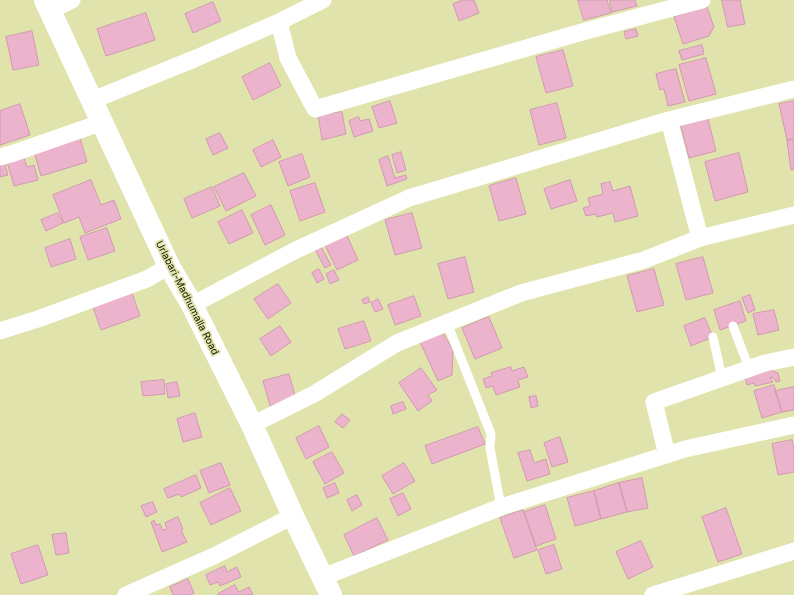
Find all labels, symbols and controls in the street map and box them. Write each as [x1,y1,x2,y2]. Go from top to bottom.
street label: Urlabari-Madhumalla Road [153,239,221,357]

